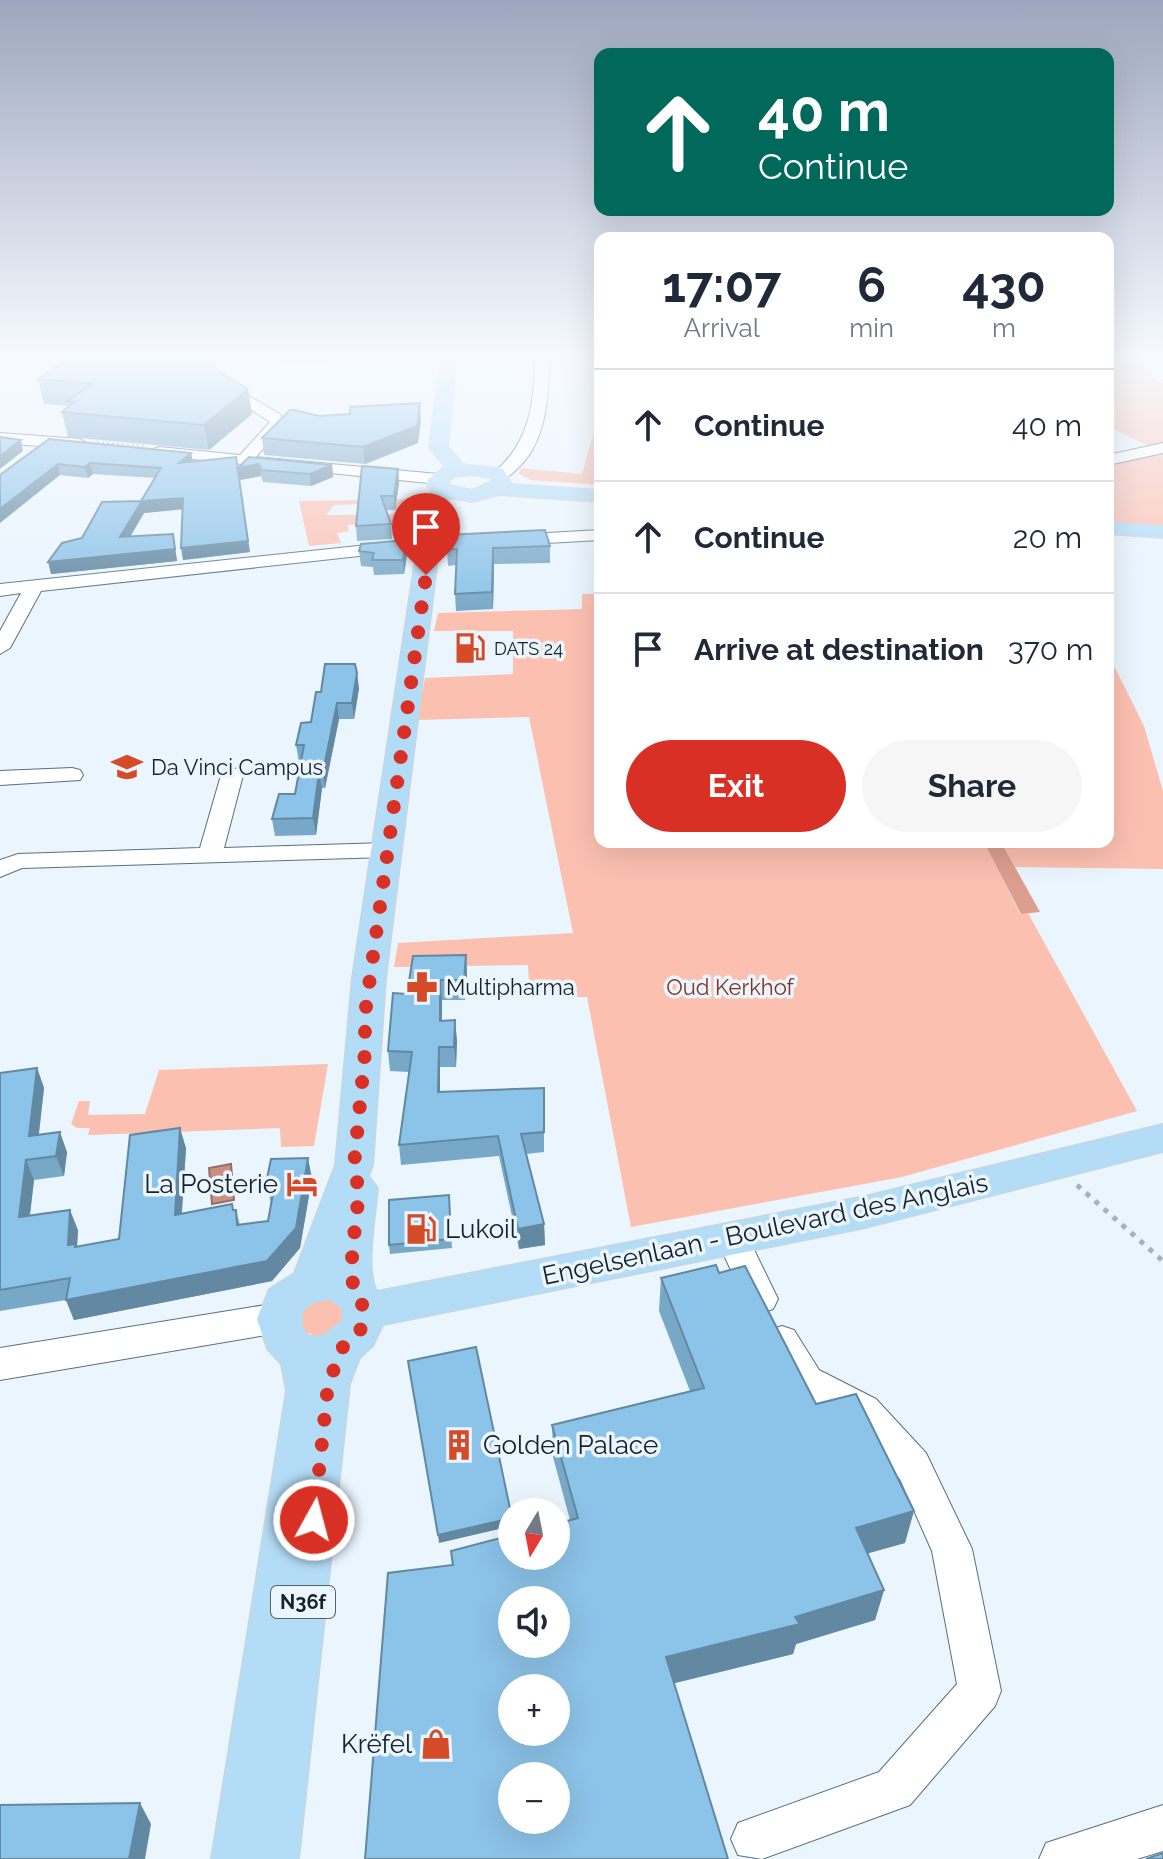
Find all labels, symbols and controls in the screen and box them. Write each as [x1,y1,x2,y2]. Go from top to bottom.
text: 40 m [758,78,890,144]
icon: ahead [626,80,730,184]
text: Continue [758,145,908,187]
text: 17:07 [662,257,781,313]
text: 6 [857,257,886,313]
text: 430 [962,257,1046,313]
text: Arrival [683,313,760,343]
text: min [849,313,894,343]
text: m [992,313,1016,343]
icon: ahead [626,403,670,447]
text: Continue [694,408,825,443]
text: 40 m [1012,408,1082,443]
pin [392,493,460,575]
icon: arrive [404,505,448,549]
icon: ahead [626,515,670,559]
text: Continue [694,520,825,555]
text: 20 m [1013,520,1082,555]
icon: arrive [626,627,670,671]
fuel station icon: DATS 24 [453,631,487,665]
text: Arrive at destination [694,632,984,667]
text: 370 m [1008,632,1093,667]
place label: DATS 24 [494,638,563,659]
button: Exit [626,740,846,832]
button: Share [862,740,1082,832]
school or university icon: Da Vinci Campus [110,750,144,784]
place label: Da Vinci Campus [151,754,323,780]
pharmacy icon: Multipharma [405,970,439,1004]
place label: Multipharma [446,974,575,1000]
park label: Oud Kerkhof [666,974,795,1000]
hotel icon: La Posterie [285,1167,319,1201]
street label: Engelsenlaan - Boulevard des Anglais [540,1167,990,1291]
place label: La Posterie [144,1169,278,1199]
fuel station icon: Lukoil [404,1212,438,1246]
place label: Lukoil [445,1214,518,1244]
building icon: Golden Palace [442,1428,476,1462]
place label: Golden Palace [483,1430,658,1460]
position arrow [272,1478,356,1562]
north arrow [498,1498,570,1570]
map controls [498,1498,570,1834]
road number: N36f [271,1586,335,1618]
button: sound [498,1586,570,1658]
button: + [498,1674,570,1746]
shop icon: Krëfel [419,1727,453,1761]
place label: Krëfel [341,1729,413,1759]
button: − [498,1762,570,1834]

